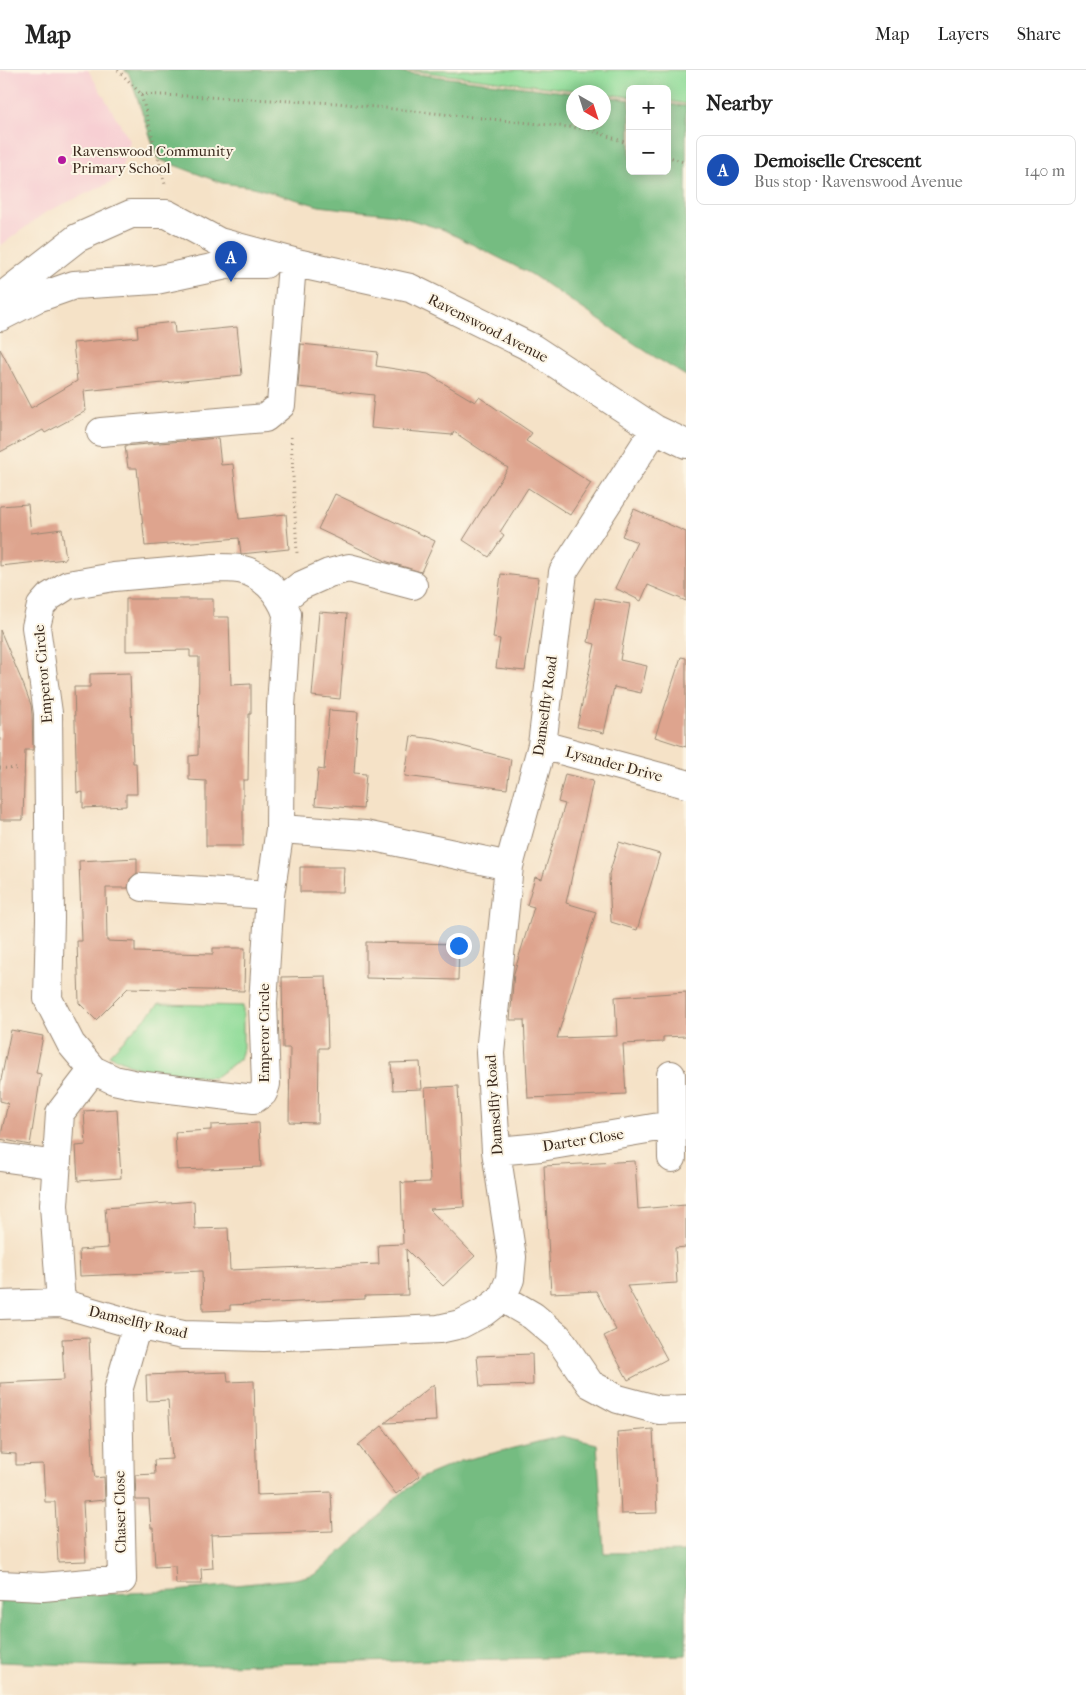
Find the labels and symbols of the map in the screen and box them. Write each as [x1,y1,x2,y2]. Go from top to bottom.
north arrow [566,85,611,130]
place label: Ravenswood Community Primary School [72,142,234,177]
marker: Ravenswood Community Primary School [56,154,68,166]
pin: A [215,241,247,282]
street label: Ravenswood Avenue [425,290,552,366]
street label: Emperor Circle [30,623,56,724]
street label: Damselfly Road [529,654,561,757]
street label: Lysander Drive [564,742,665,786]
your location [446,933,472,959]
street label: Emperor Circle [255,983,273,1083]
street label: Damselfly Road [481,1053,507,1156]
street label: Darter Close [541,1125,625,1155]
street label: Damselfly Road [87,1302,190,1342]
street label: Chaser Close [110,1470,130,1554]

